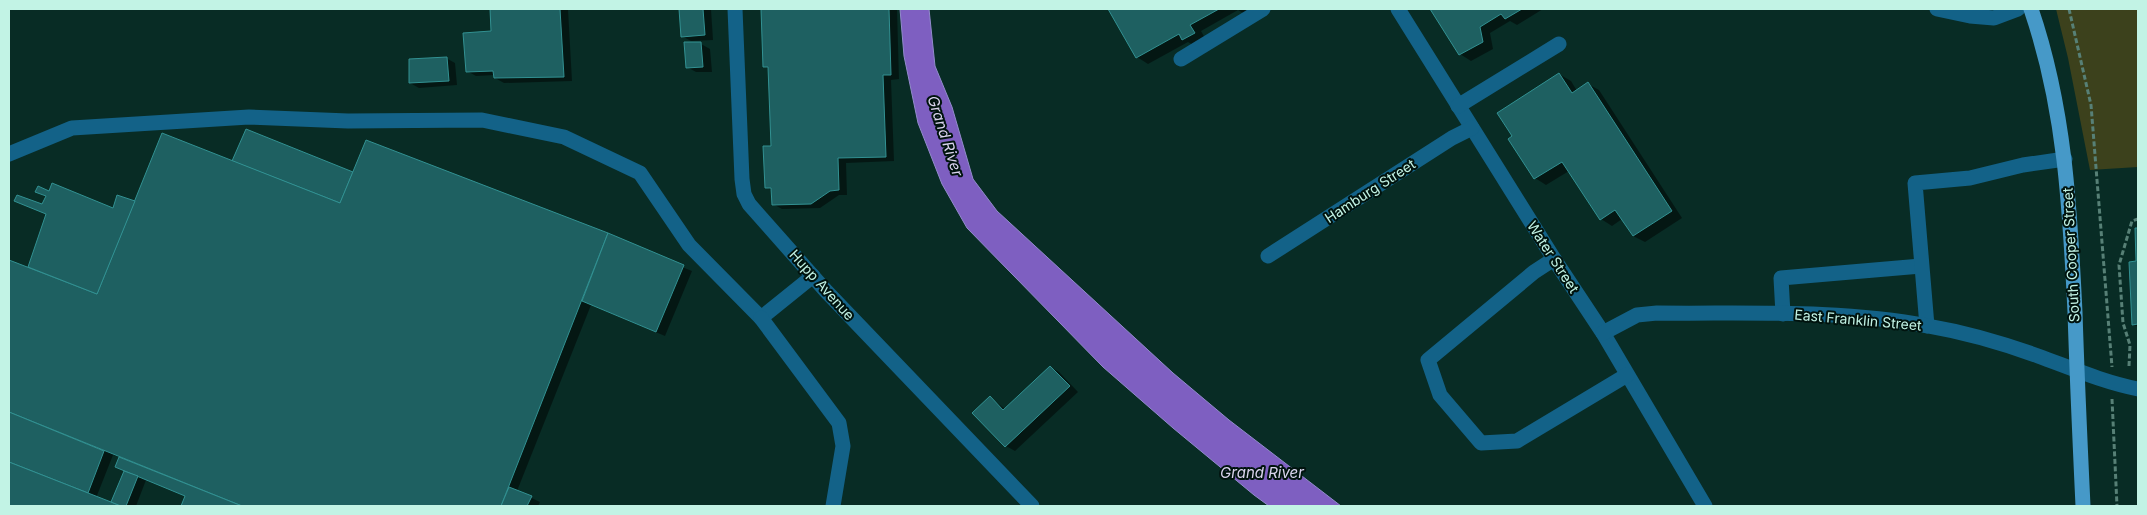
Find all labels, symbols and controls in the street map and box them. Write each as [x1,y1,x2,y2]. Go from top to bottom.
water label: Grand River [923,93,968,179]
street label: Hamburg Street [1321,155,1419,226]
street label: South Cooper Street [2058,187,2083,323]
street label: Water Street [1524,218,1583,296]
street label: Hupp Avenue [786,246,858,323]
street label: East Franklin Street [1794,305,1923,334]
water label: Grand River [1220,463,1304,482]

